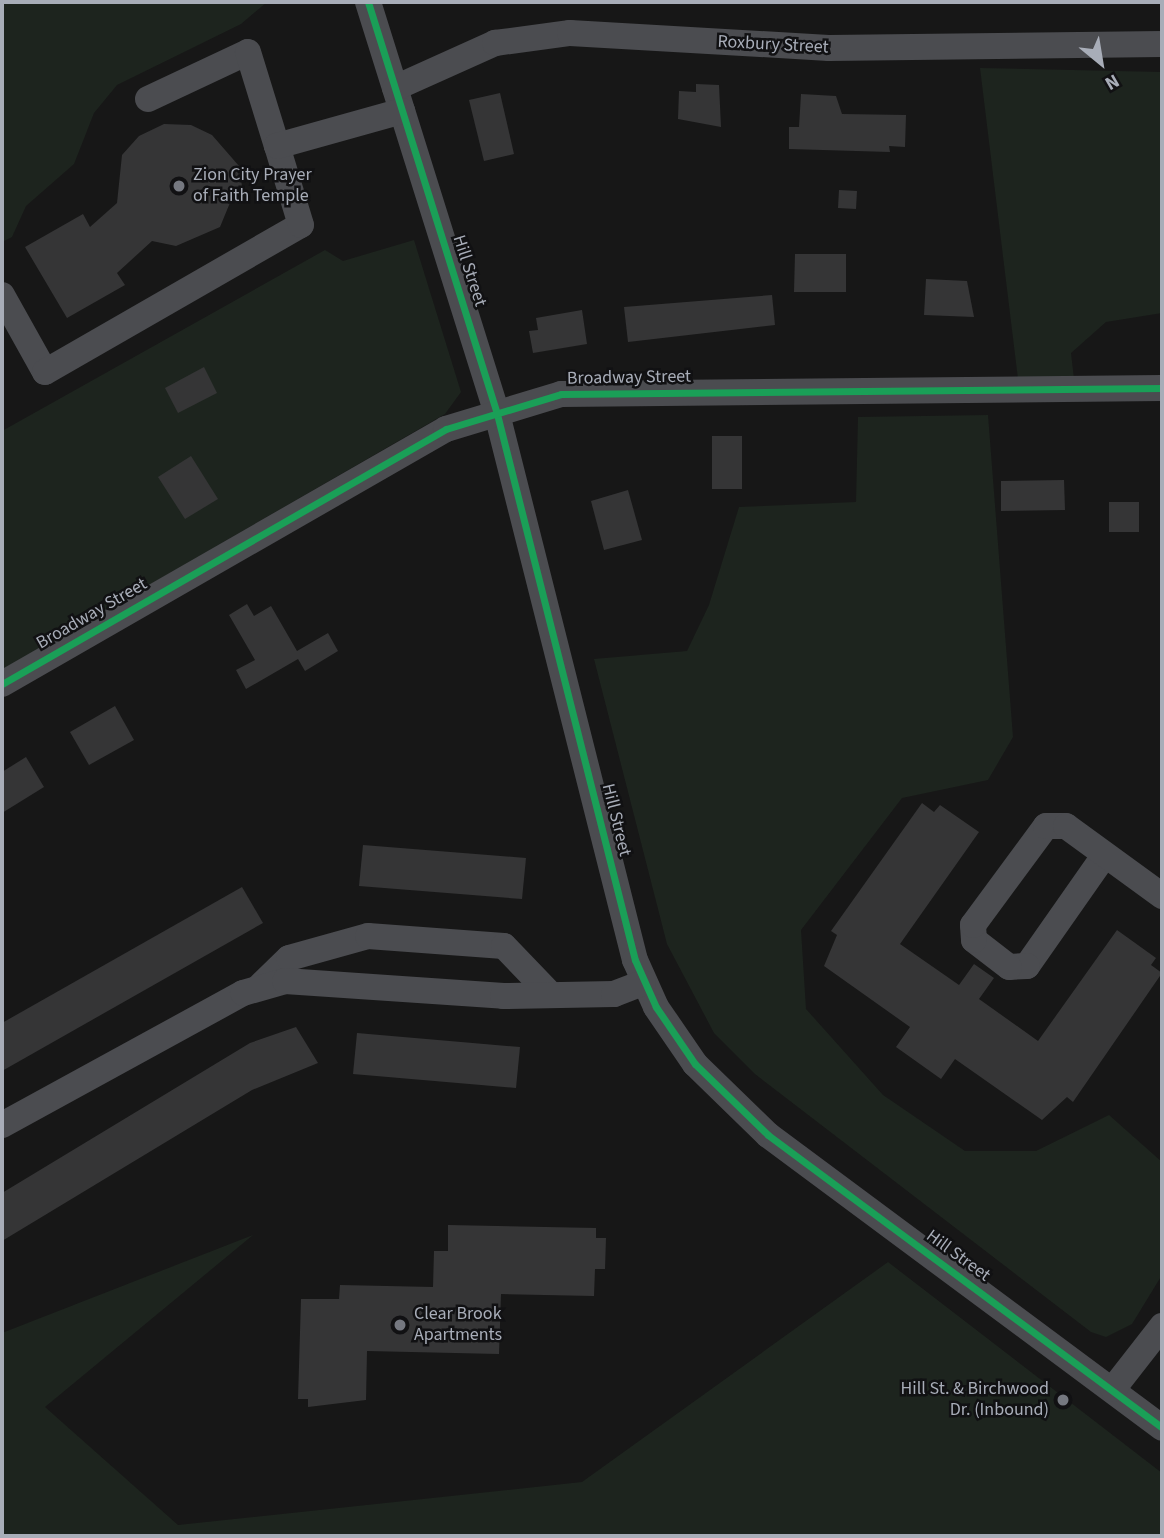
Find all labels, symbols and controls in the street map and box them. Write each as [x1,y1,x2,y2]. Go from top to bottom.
north arrow [1066,28,1136,98]
street label: Roxbury Street [717,31,829,59]
text: N [1100,67,1124,96]
place label: Zion City Prayer of Faith Temple [193,165,312,208]
marker: Zion City Prayer of Faith Temple [171,178,187,194]
street label: Hill Street [447,232,491,310]
street label: Broadway Street [567,366,691,390]
street label: Broadway Street [33,574,151,654]
street label: Hill Street [597,781,635,859]
street label: Hill Street [922,1226,994,1286]
place label: Clear Brook Apartments [414,1304,502,1346]
marker: Clear Brook Apartments [392,1317,408,1333]
place label: Hill St. & Birchwood Dr. (Inbound) [901,1379,1049,1422]
marker: Hill St. & Birchwood Dr. (Inbound) [1055,1392,1071,1408]

